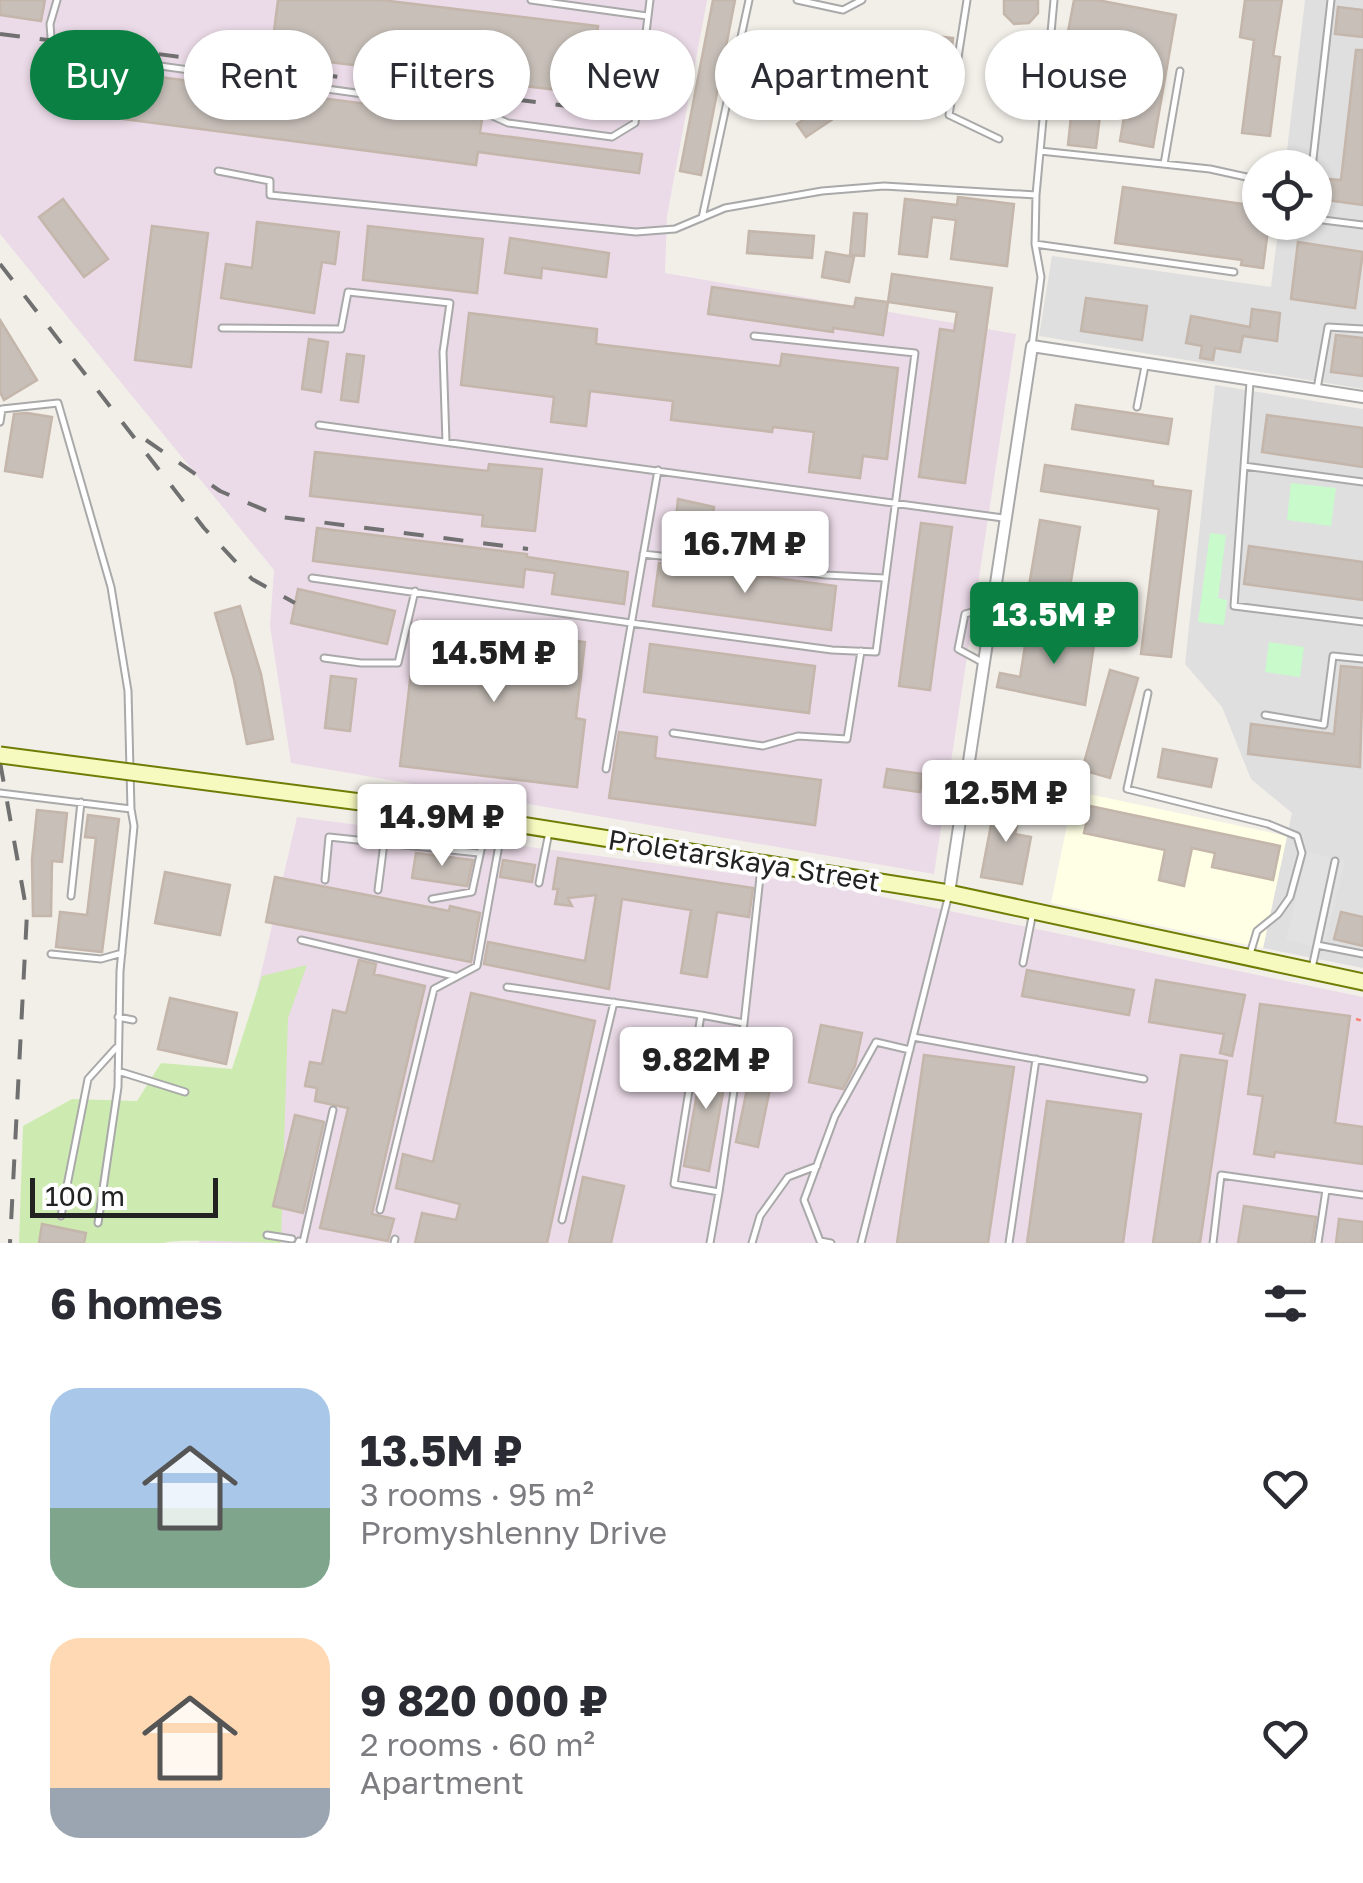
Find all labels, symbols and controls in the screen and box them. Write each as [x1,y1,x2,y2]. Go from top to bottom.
chip: Buy [30,30,164,120]
chip: Rent [184,30,333,120]
chip: Filters [353,30,530,120]
chip: New [550,30,695,120]
chip: Apartment [715,30,965,120]
chip: House [985,30,1163,120]
map controls [1242,150,1332,240]
button: locate [1242,150,1332,240]
pin: 16.7M ₽ [653,511,837,596]
text: 16.7M ₽ [684,524,806,562]
pin: 13.5M ₽ [962,582,1146,667]
text: 13.5M ₽ [992,595,1116,633]
pin: 14.5M ₽ [402,620,586,705]
text: 14.5M ₽ [432,633,556,671]
pin: 12.5M ₽ [914,760,1098,845]
text: 12.5M ₽ [944,773,1068,811]
pin: 14.9M ₽ [350,784,534,869]
text: 14.9M ₽ [379,797,505,835]
street label: Proletarskaya Street [606,822,882,898]
pin: 9.82M ₽ [614,1027,798,1112]
text: 9.82M ₽ [642,1040,770,1078]
scale bar [30,1173,218,1218]
text: 100 m [45,1179,125,1212]
icon: filters [1258,1276,1313,1331]
text: 6 homes [50,1278,223,1328]
text: 13.5M ₽ [360,1425,523,1475]
icon: home [130,1428,250,1548]
icon: heart [1258,1461,1313,1516]
text: 3 rooms · 95 m² [360,1475,594,1513]
text: Promyshlenny Drive [360,1513,667,1551]
text: 9 820 000 ₽ [360,1675,608,1725]
icon: home [130,1678,250,1798]
icon: heart [1258,1711,1313,1766]
text: 2 rooms · 60 m² [360,1725,595,1763]
text: Apartment [360,1763,524,1801]

